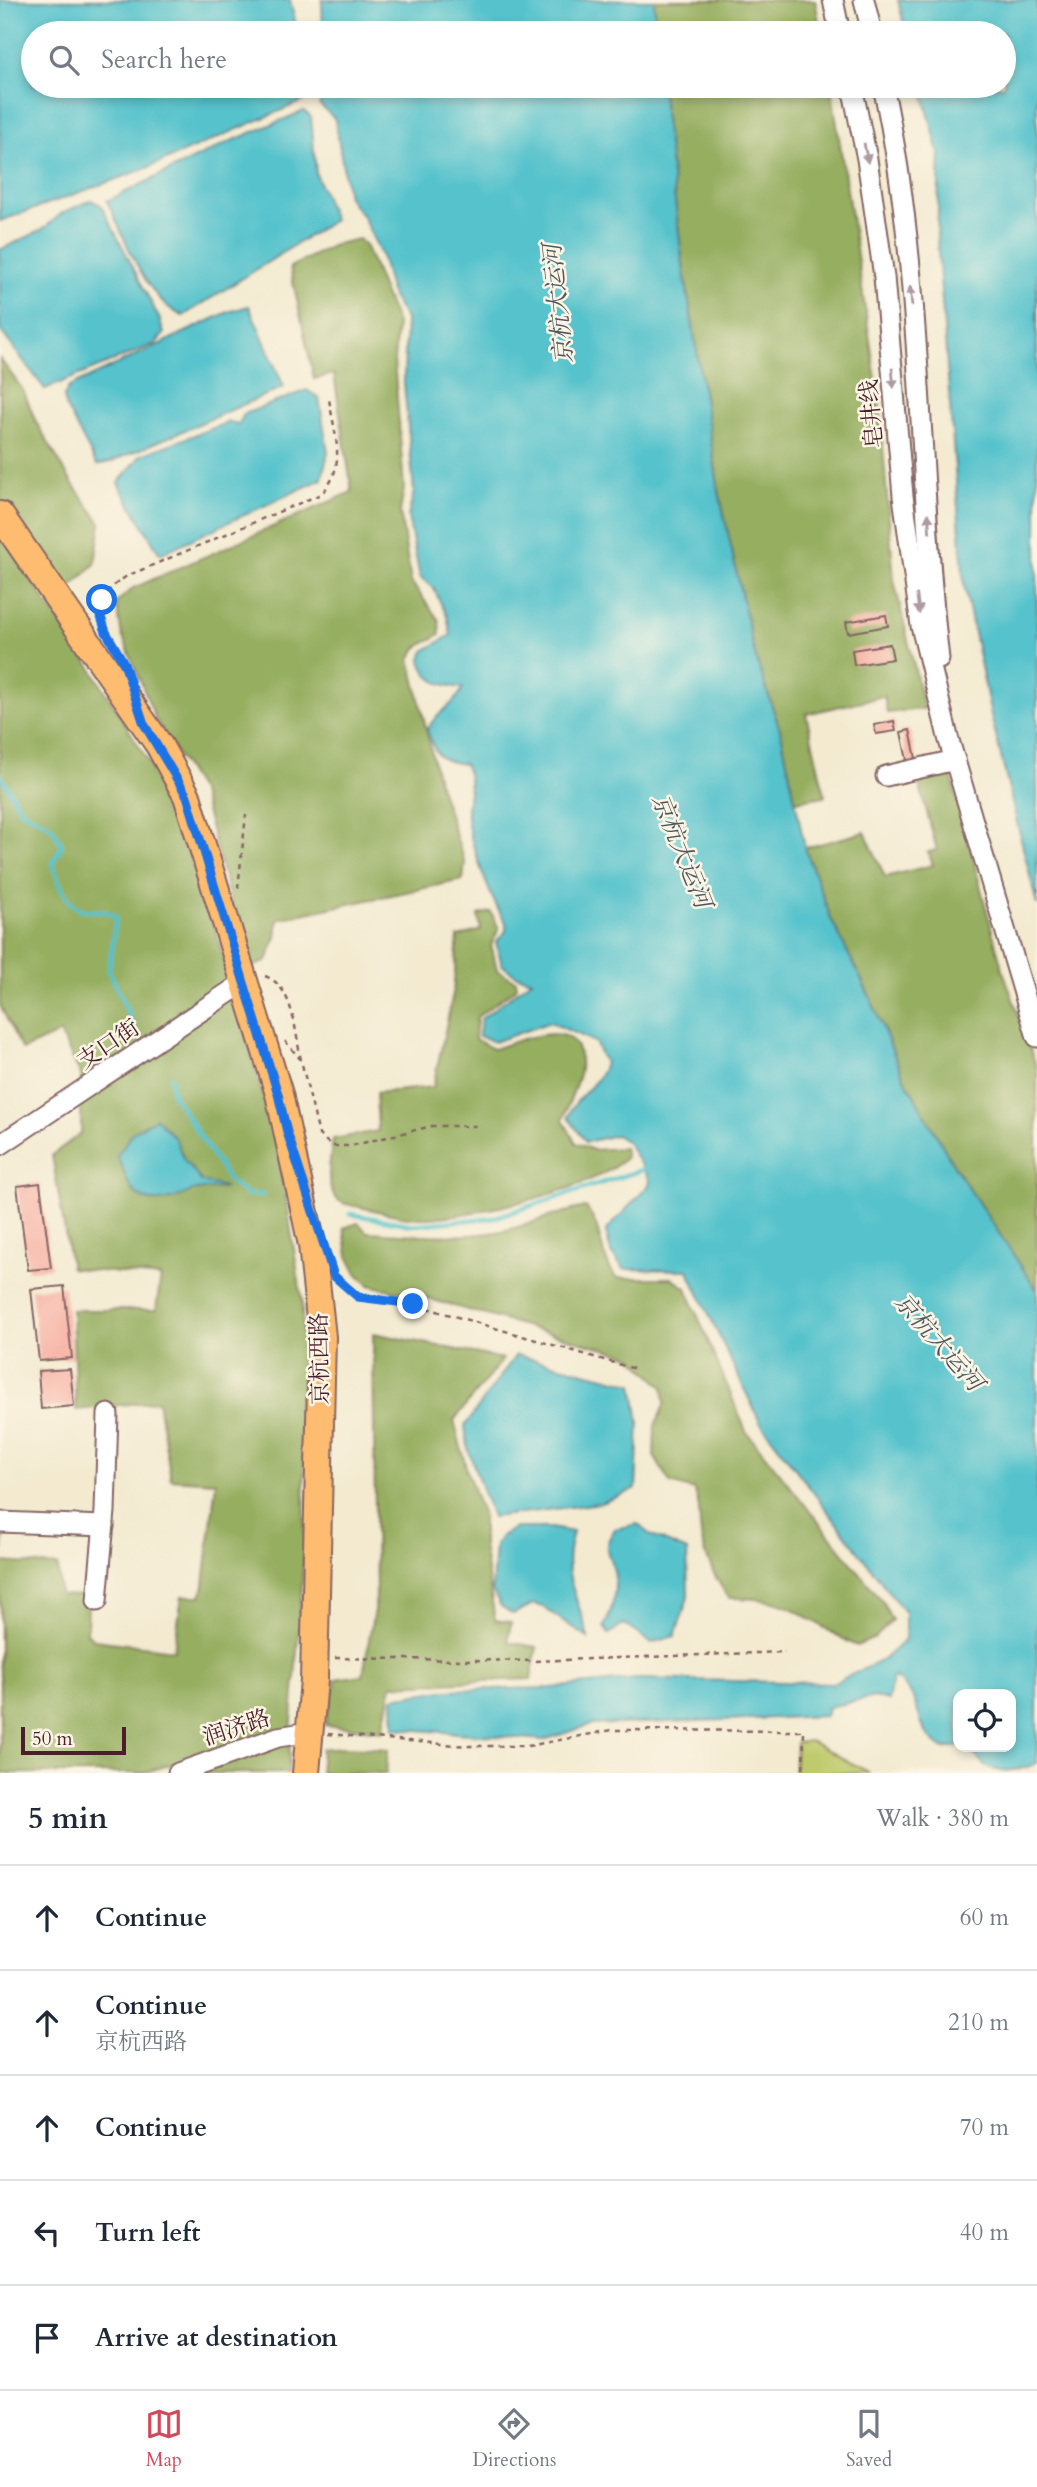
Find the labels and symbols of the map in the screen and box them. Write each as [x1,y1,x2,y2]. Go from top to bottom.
one-way arrow [860,142,871,164]
water label: 京杭大运河 [535,239,581,365]
one-way arrow [905,285,916,307]
one-way arrow [888,367,899,389]
street label: 皂井线 [853,378,890,450]
one-way arrow [923,511,934,533]
route start [86,584,117,615]
one-way arrow [912,593,923,615]
water label: 京杭大运河 [644,789,721,917]
street label: 支口街 [71,1012,146,1077]
water label: 京杭大运河 [887,1286,993,1401]
route end [397,1288,428,1319]
street label: 京杭西路 [303,1313,336,1405]
street label: 润济路 [199,1702,274,1753]
scale bar [21,1724,126,1756]

